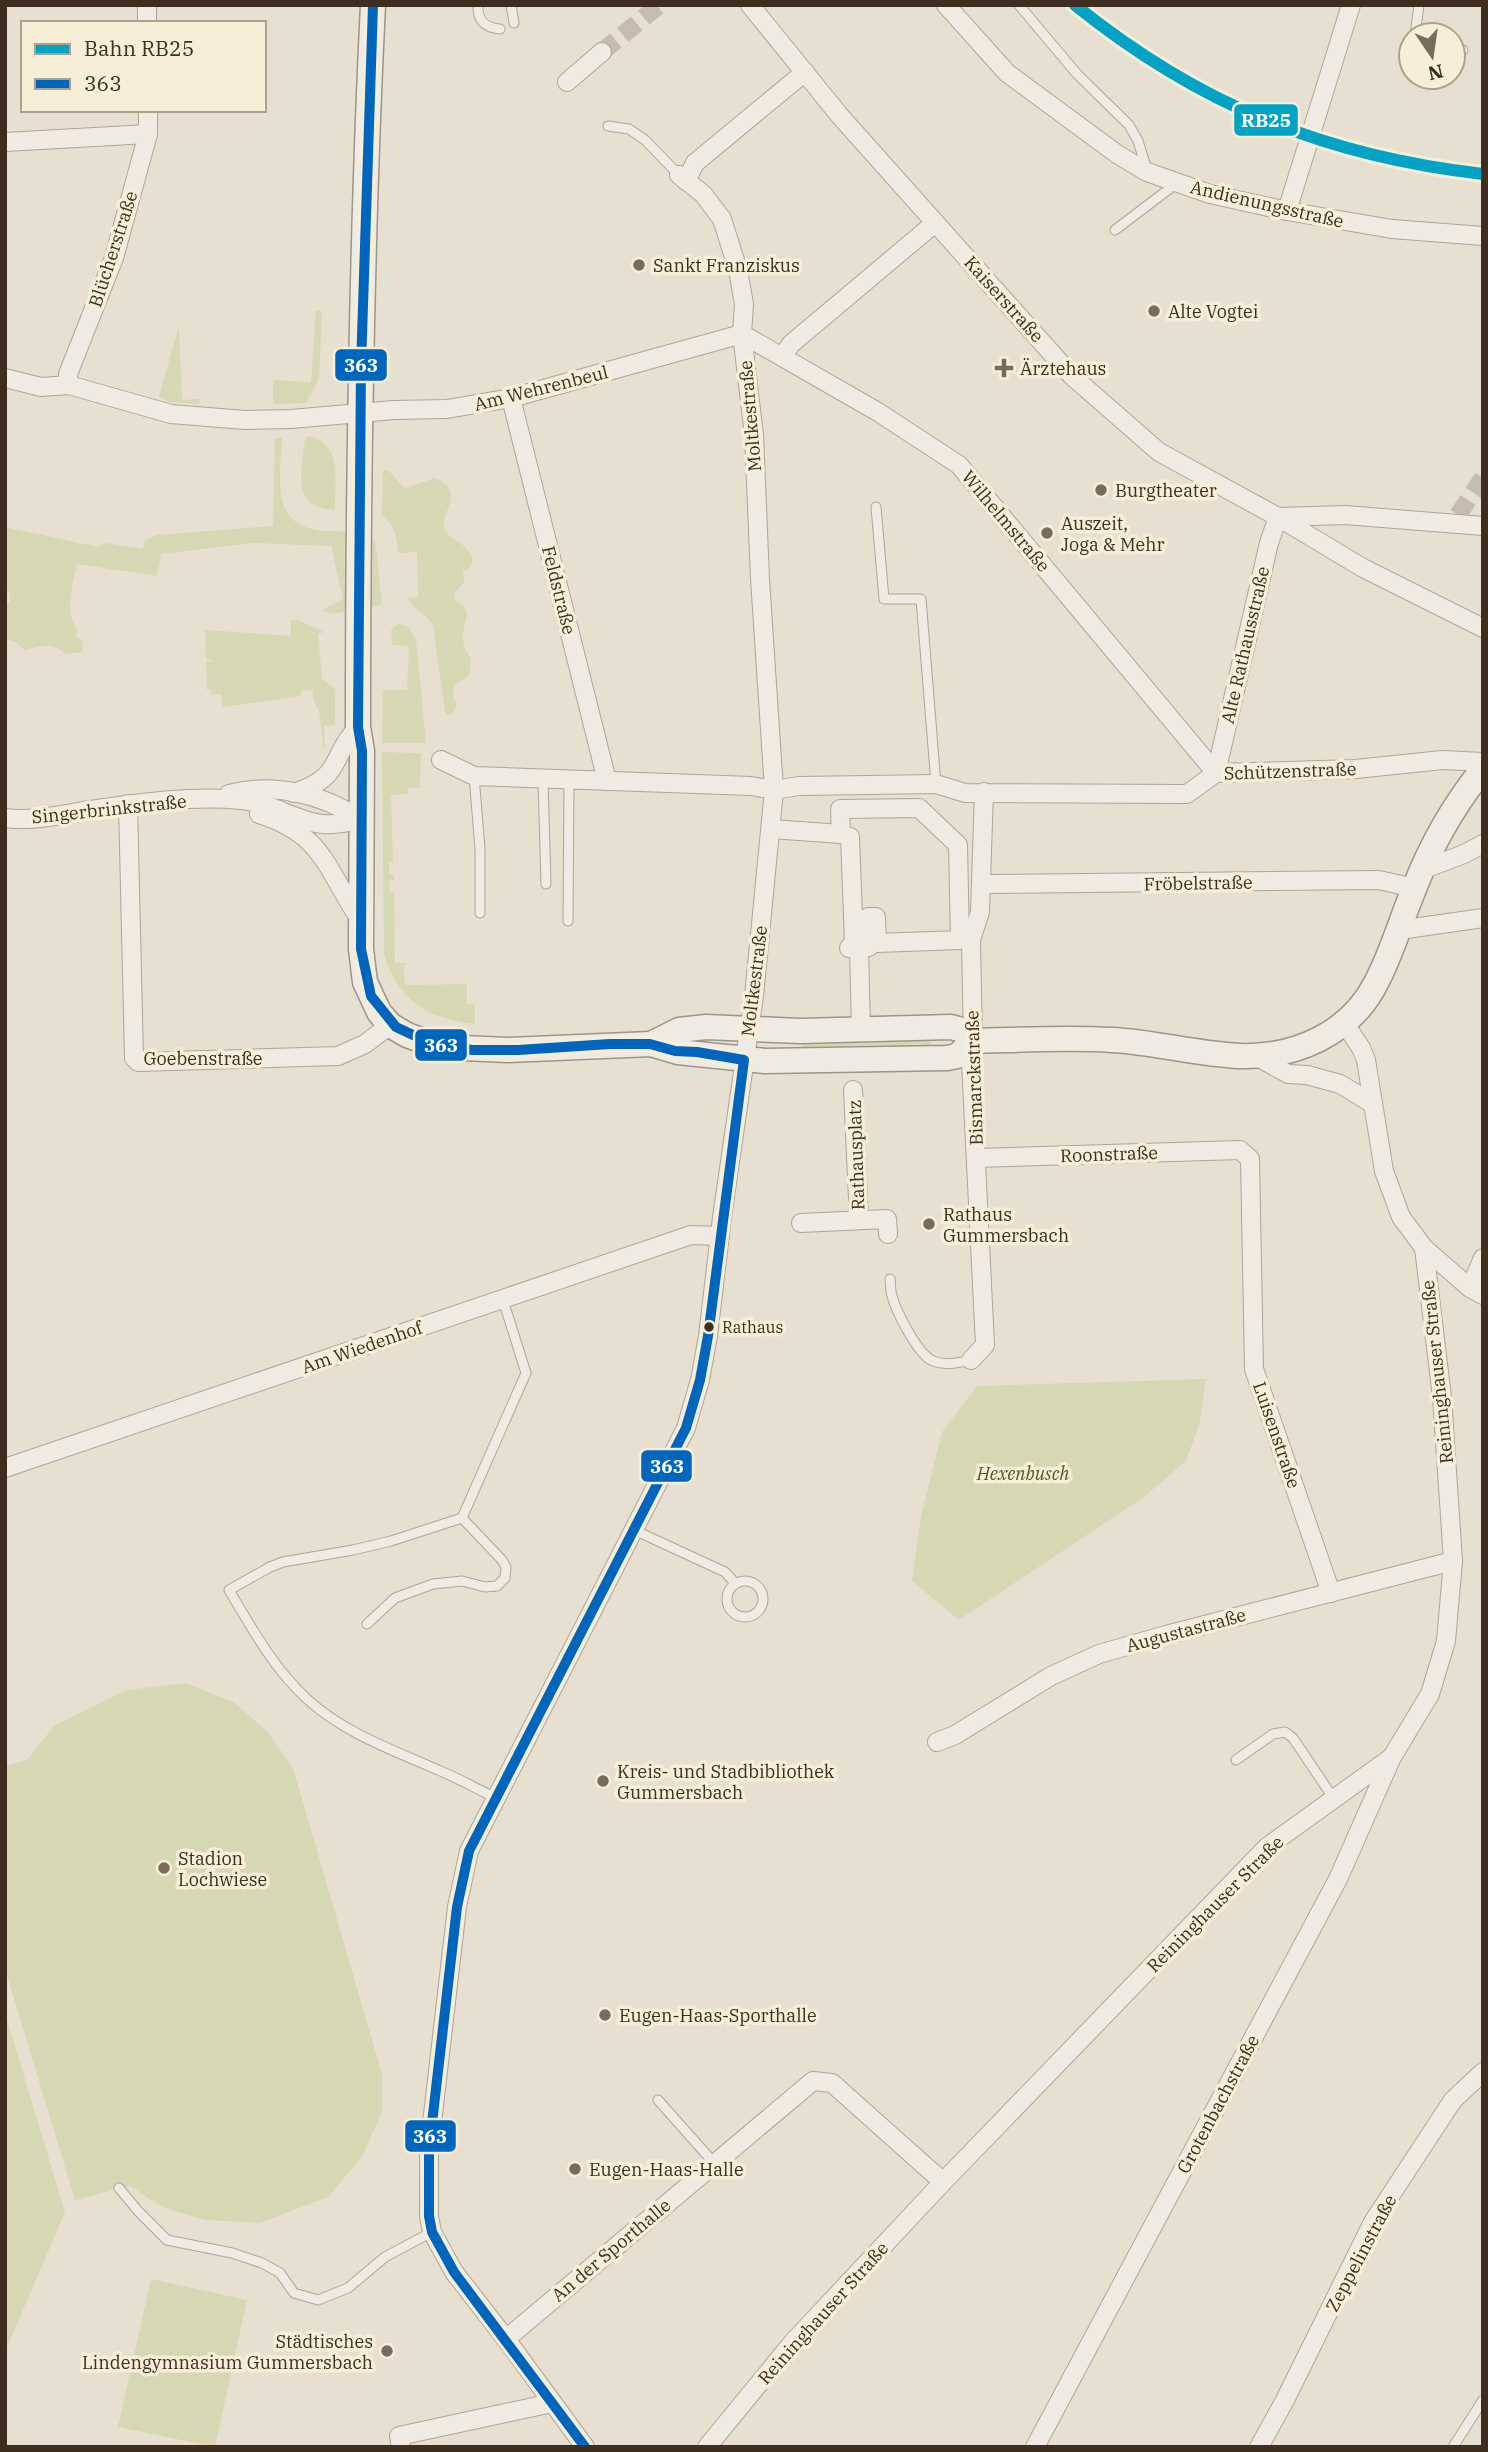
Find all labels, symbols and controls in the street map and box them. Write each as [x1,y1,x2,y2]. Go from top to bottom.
legend [21,21,266,112]
north arrow [1397,21,1467,91]
text: Bahn RB25 [84,34,194,62]
text: N [1426,59,1446,86]
text: 363 [84,69,122,97]
line badge: RB25 [1233,103,1299,137]
text: RB25 [1241,108,1291,132]
street label: Andienungsstraße [1188,175,1346,233]
street label: Blücherstraße [83,188,143,310]
street label: Kaiserstraße [959,251,1049,347]
place label: Sankt Franziskus [653,254,800,277]
marker: Sankt Franziskus [631,257,647,273]
place label: Alte Vogtei [1168,300,1259,323]
marker: Alte Vogtei [1146,303,1162,319]
line badge: 363 [334,348,388,382]
text: 363 [344,353,378,377]
place label: Ärztehaus [1020,357,1106,380]
marker: Ärztehaus [994,358,1014,378]
street label: Moltkestraße [734,359,766,473]
street label: Am Wehrenbeul [472,360,610,416]
street label: Wilhelmstraße [957,465,1055,577]
place label: Burgtheater [1115,479,1217,502]
marker: Burgtheater [1093,482,1109,498]
place label: Auszeit, Joga & Mehr [1061,512,1164,556]
marker: Auszeit, Joga & Mehr [1039,525,1055,541]
street label: Feldstraße [537,543,581,637]
street label: Alte Rathausstraße [1216,564,1274,726]
street label: Schützenstraße [1223,757,1357,785]
street label: Singerbrinkstraße [30,789,188,829]
street label: Fröbelstraße [1143,871,1253,895]
street label: Moltkestraße [736,924,772,1038]
street label: Bismarckstraße [960,1010,988,1146]
line badge: 363 [414,1028,468,1062]
text: 363 [424,1033,458,1057]
street label: Goebenstraße [143,1047,263,1070]
street label: Rathausplatz [843,1099,869,1211]
street label: Roonstraße [1060,1141,1158,1167]
place label: Rathaus Gummersbach [943,1203,1069,1247]
marker: Rathaus Gummersbach [921,1216,937,1232]
street label: Reininghauser Straße [1416,1279,1458,1465]
street label: Am Wiedenhof [299,1315,427,1378]
place label: Rathaus [722,1317,783,1337]
marker: Rathaus [702,1320,716,1334]
street label: Luisenstraße [1248,1379,1306,1491]
line badge: 363 [640,1449,693,1483]
text: 363 [650,1454,684,1478]
park label: Hexenbusch [976,1462,1069,1485]
street label: Augustastraße [1124,1603,1248,1657]
place label: Kreis- und Stadbibliothek Gummersbach [617,1760,835,1804]
marker: Kreis- und Stadbibliothek Gummersbach [595,1773,611,1789]
street label: Reininghauser Straße [1142,1831,1288,1977]
place label: Stadion Lochwiese [178,1847,267,1891]
marker: Stadion Lochwiese [156,1860,172,1876]
place label: Eugen-Haas-Sporthalle [619,2004,817,2027]
marker: Eugen-Haas-Sporthalle [597,2007,613,2023]
street label: Grotenbachstraße [1172,2031,1264,2177]
line badge: 363 [404,2119,457,2153]
text: 363 [413,2124,447,2148]
place label: Eugen-Haas-Halle [589,2158,744,2181]
marker: Eugen-Haas-Halle [567,2161,583,2177]
street label: Zeppelinstraße [1320,2190,1402,2316]
street label: An der Sporthalle [547,2193,675,2307]
street label: Reininghauser Straße [753,2237,893,2389]
place label: Städtisches Lindengymnasium Gummersbach [82,2330,373,2374]
marker: Städtisches Lindengymnasium Gummersbach [379,2343,395,2359]

